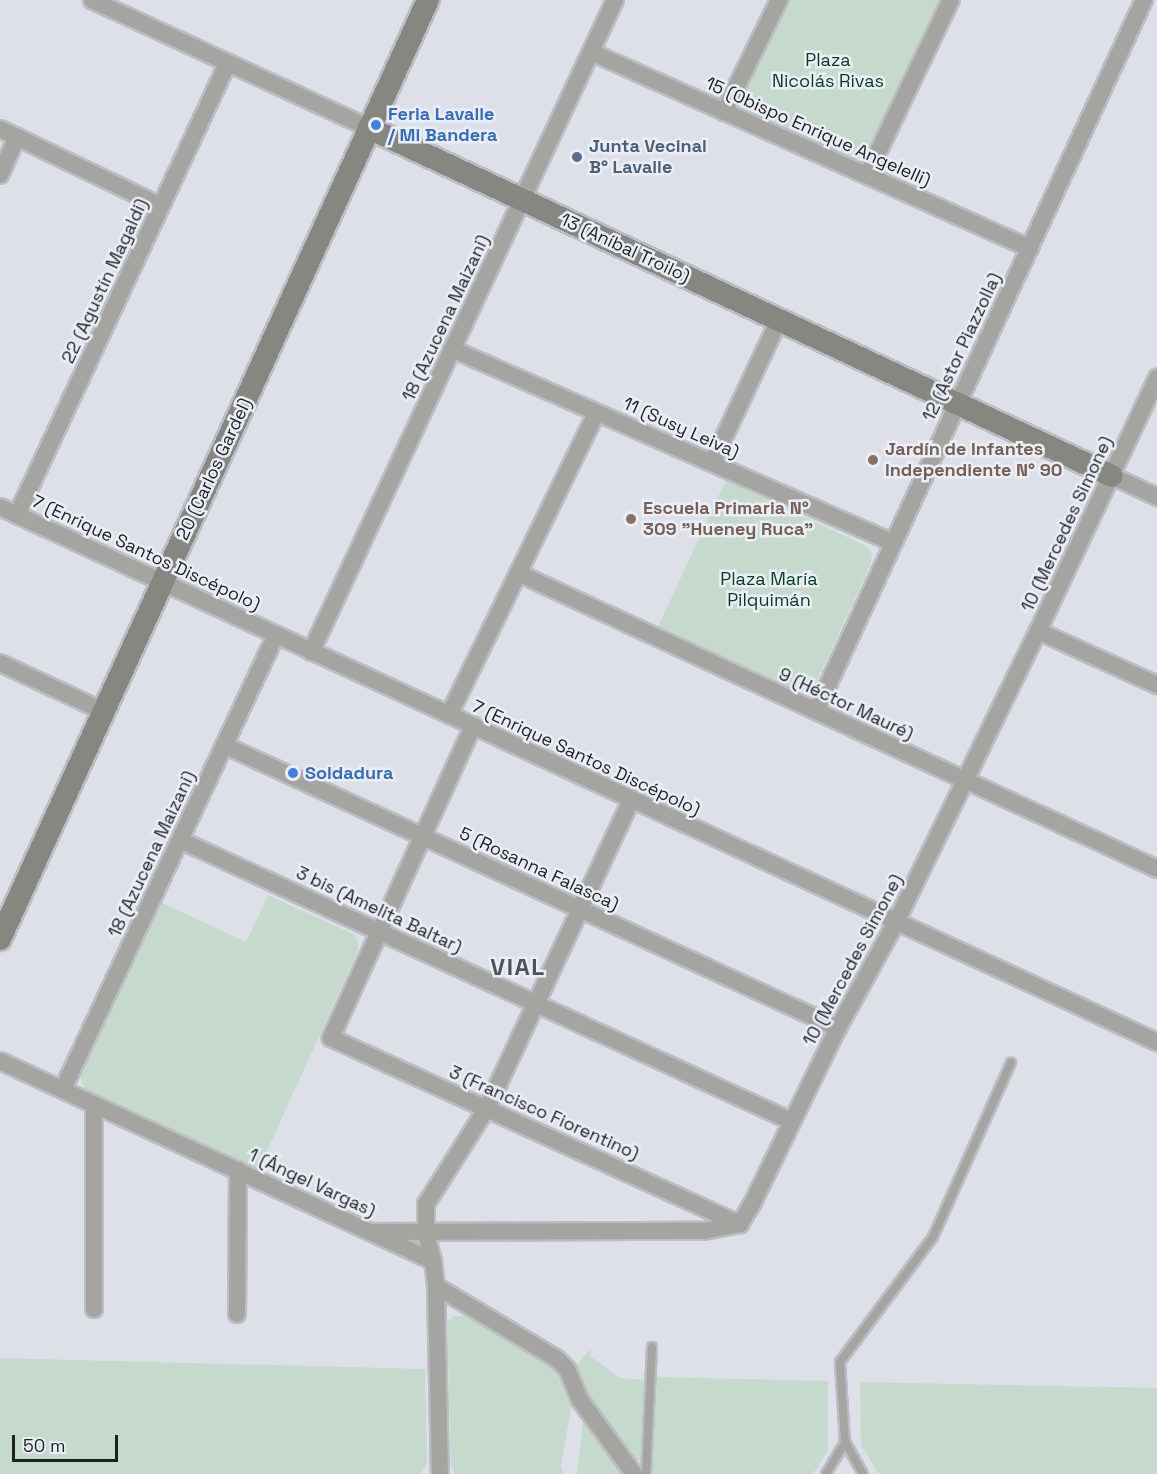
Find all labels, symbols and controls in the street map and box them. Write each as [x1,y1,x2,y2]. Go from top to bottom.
park label: Plaza Nicolás Rivas [772,50,884,92]
street label: 15 (Obispo Enrique Angelelli) [702,72,934,192]
place label: Feria Lavalle / Mi Bandera [388,104,497,146]
marker: Feria Lavalle / Mi Bandera [369,118,383,132]
place label: Junta Vecinal B° Lavalle [589,136,707,178]
marker: Junta Vecinal B° Lavalle [570,150,584,164]
street label: 22 (Agustín Magaldi) [57,195,153,367]
street label: 13 (Aníbal Troilo) [557,208,693,288]
street label: 18 (Azucena Maizani) [398,231,494,405]
street label: 12 (Astor Piazzolla) [918,269,1006,425]
street label: 11 (Susy Leiva) [620,393,742,463]
street label: 20 (Carlos Gardel) [172,395,256,543]
street label: 10 (Mercedes Simone) [1017,433,1117,615]
place label: Jardín de Infantes Independiente N° 90 [885,439,1063,482]
marker: Jardín de Infantes Independiente N° 90 [866,453,880,467]
street label: 7 (Enrique Santos Discépolo) [28,491,264,615]
place label: Escuela Primaria N° 309 "Hueney Ruca" [643,498,813,540]
marker: Escuela Primaria N° 309 "Hueney Ruca" [624,512,638,526]
park label: Plaza María Pilquimán [720,569,818,612]
street label: 9 (Héctor Mauré) [775,663,917,745]
street label: 7 (Enrique Santos Discépolo) [468,696,704,820]
place label: Soldadura [305,762,393,784]
marker: Soldadura [286,766,300,780]
street label: 18 (Azucena Maizani) [104,767,200,941]
street label: 5 (Rosanna Falasca) [456,823,622,915]
street label: 3 bis (Amelita Baltar) [293,862,465,958]
street label: 10 (Mercedes Simone) [799,870,907,1050]
district label: VIAL [490,953,546,981]
street label: 3 (Francisco Fiorentino) [446,1061,642,1165]
street label: 1 (Ángel Vargas) [245,1144,379,1222]
scale bar [15,1423,122,1461]
text: 50 m [23,1434,65,1457]

